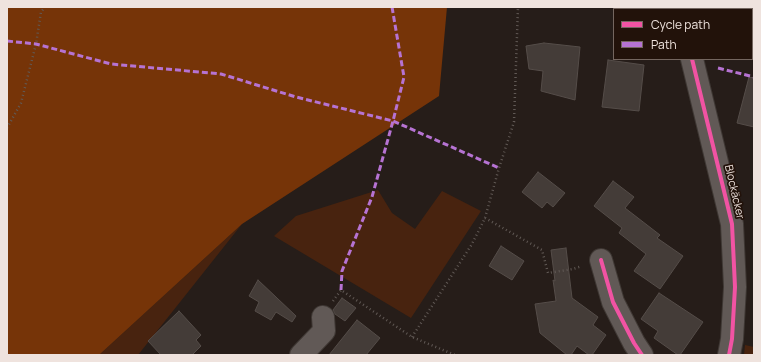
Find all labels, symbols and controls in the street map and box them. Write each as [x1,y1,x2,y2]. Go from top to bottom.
legend [613,8,753,60]
text: Cycle path [651,16,710,33]
text: Path [651,36,677,53]
street label: Blockäcker [721,164,747,220]

